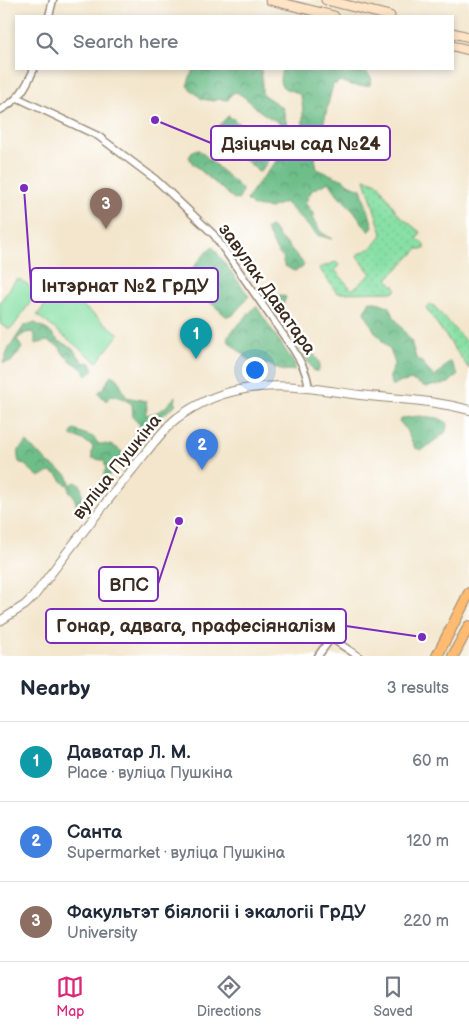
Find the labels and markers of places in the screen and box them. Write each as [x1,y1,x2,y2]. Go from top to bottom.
callout: Дзіцячы сад №24 [211,126,390,160]
pin: 3 [90,188,122,229]
callout: Інтэрнат №2 ГрДУ [31,268,218,302]
pin: 1 [180,318,212,359]
pin: 2 [186,429,218,470]
callout: ВПС [99,567,158,601]
callout: Гонар, адвага, прафесіяналізм [46,609,346,643]

